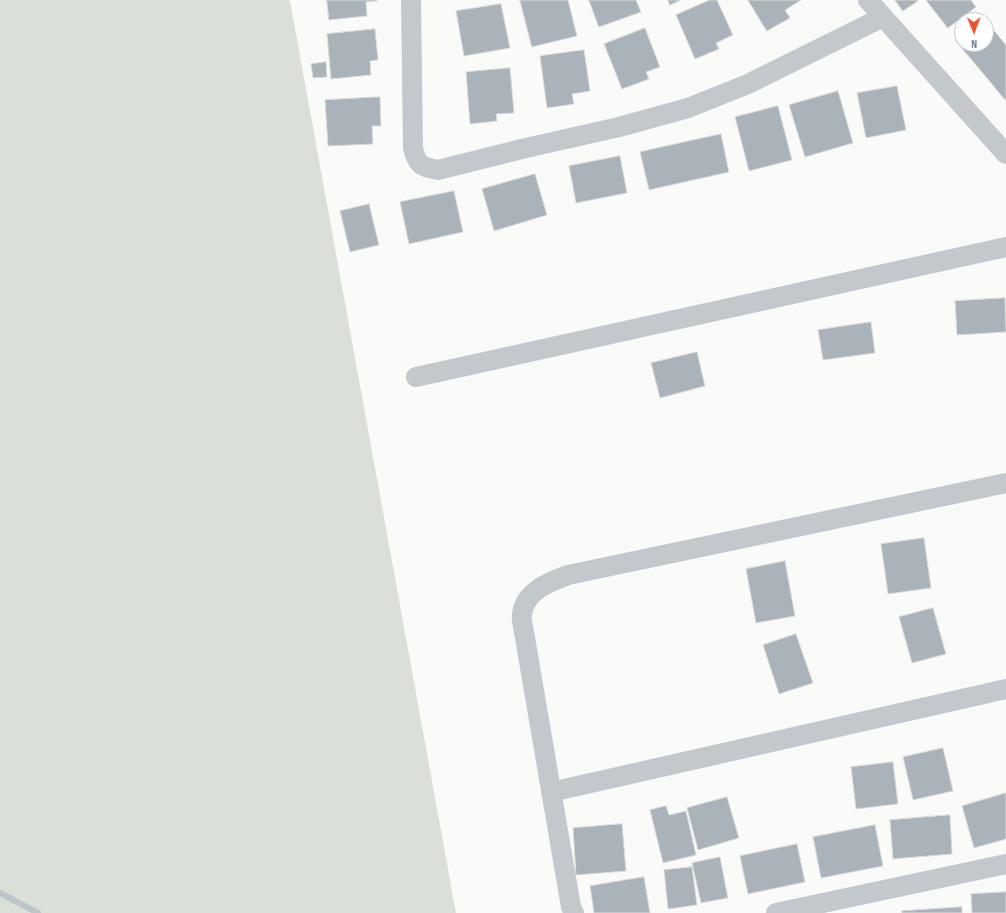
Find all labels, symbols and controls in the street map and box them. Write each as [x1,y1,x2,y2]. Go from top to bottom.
north arrow [954,12,994,52]
text: N [971,37,977,50]

